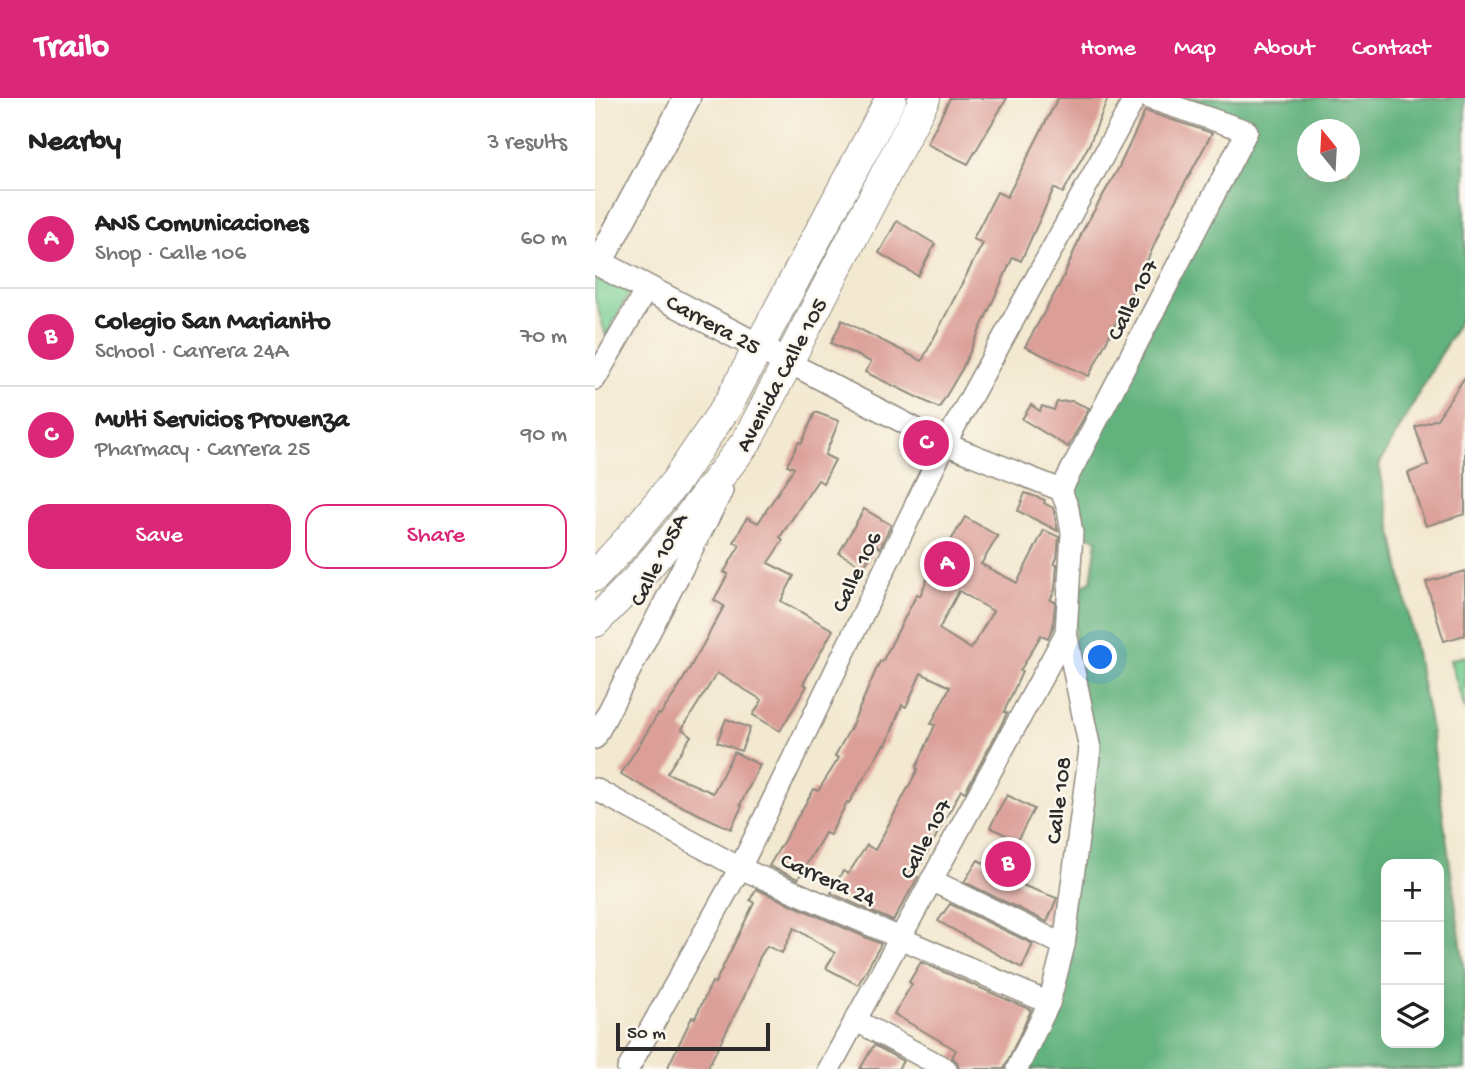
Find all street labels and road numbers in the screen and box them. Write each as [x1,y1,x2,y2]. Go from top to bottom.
street label: Calle 107 [1102,255,1166,345]
street label: Carrera 25 [660,290,764,362]
street label: Avenida Calle 105 [731,294,835,457]
street label: Calle 105A [625,508,696,612]
street label: Calle 106 [827,527,889,617]
street label: Calle 108 [1042,755,1079,846]
street label: Calle 107 [895,794,960,884]
street label: Carrera 24 [776,848,880,914]

